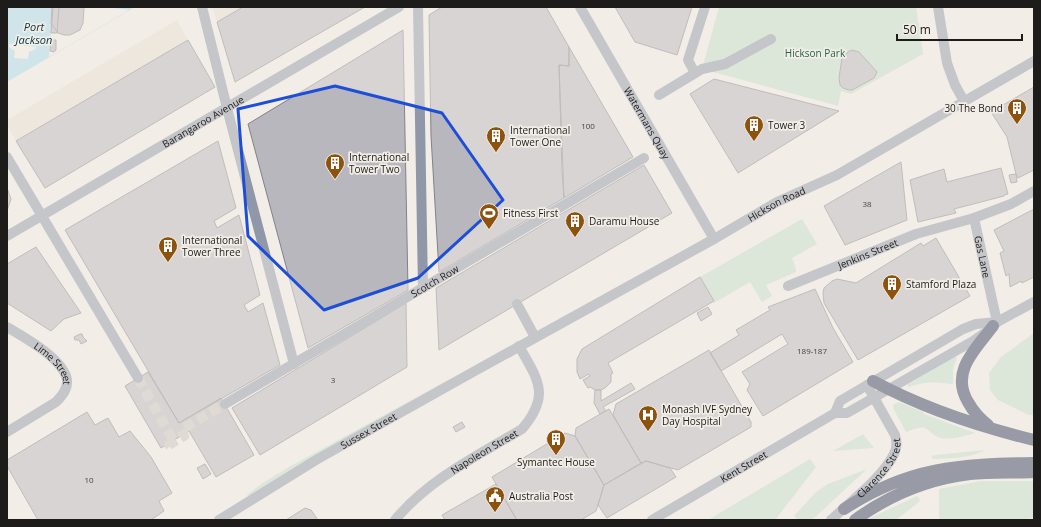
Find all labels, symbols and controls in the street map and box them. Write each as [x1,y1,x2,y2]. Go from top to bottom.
scale bar [897,16,1022,42]
water label: Port Jackson [14,19,52,47]
text: 50 m [903,21,931,38]
park label: Hickson Park [785,46,846,60]
street label: Watermans Quay [621,84,674,162]
street label: Barangaroo Avenue [160,92,247,151]
building icon: 30 The Bond [1006,97,1028,125]
place label: 30 The Bond [944,101,1003,115]
building icon: Tower 3 [743,114,765,142]
place label: Tower 3 [768,118,806,132]
house number: 100 [581,120,595,131]
place label: International Tower One [510,123,570,149]
building icon: International Tower One [485,125,507,153]
place label: International Tower Two [349,150,409,176]
building icon: International Tower Two [324,152,346,180]
street label: Hickson Road [745,183,808,225]
house number: 38 [862,198,872,209]
sports icon: Fitness First [478,202,500,230]
place label: Fitness First [503,206,559,220]
building icon: Daramu House [564,210,586,238]
place label: Daramu House [589,214,660,228]
place label: International Tower Three [182,233,242,259]
street label: Gas Lane [971,234,994,280]
building icon: International Tower Three [157,235,179,263]
street label: Jenkins Street [835,235,900,272]
street label: Scotch Row [408,261,461,301]
building icon: Stamford Plaza [881,273,903,301]
place label: Stamford Plaza [906,277,976,291]
street label: Lime Street [31,339,74,386]
house number: 189-187 [797,345,827,356]
house number: 3 [331,374,336,385]
place label: Monash IVF Sydney Day Hospital [662,402,753,428]
hospital icon: Monash IVF Sydney Day Hospital [637,404,659,432]
street label: Sussex Street [338,409,399,452]
street label: Napoleon Street [448,426,521,477]
building icon: Symantec House [545,428,567,456]
street label: Clarence Street [853,437,904,501]
street label: Kent Street [718,447,770,486]
place label: Symantec House [517,455,595,469]
house number: 10 [84,474,94,485]
public building icon: Australia Post [484,485,506,513]
place label: Australia Post [509,489,573,503]

